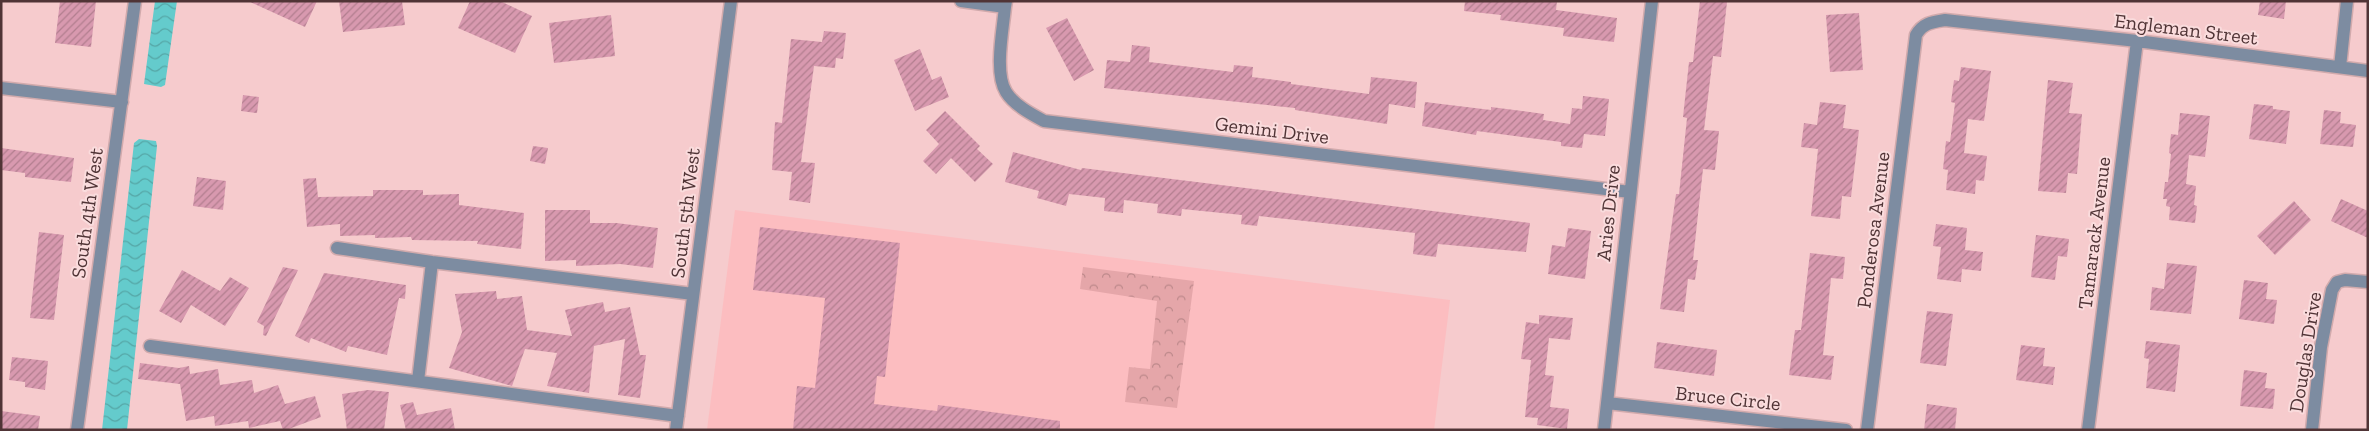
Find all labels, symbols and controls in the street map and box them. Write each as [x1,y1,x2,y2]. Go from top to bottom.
street label: Engleman Street [2113,8,2260,50]
street label: Gemini Drive [1214,111,1330,149]
street label: South 4th West [66,146,108,280]
street label: South 5th West [665,146,705,279]
street label: Ponderosa Avenue [1851,150,1895,310]
street label: Tamarack Avenue [2073,155,2115,311]
street label: Aries Drive [1591,164,1625,262]
street label: Douglas Drive [2284,290,2326,414]
street label: Bruce Circle [1674,381,1782,415]

